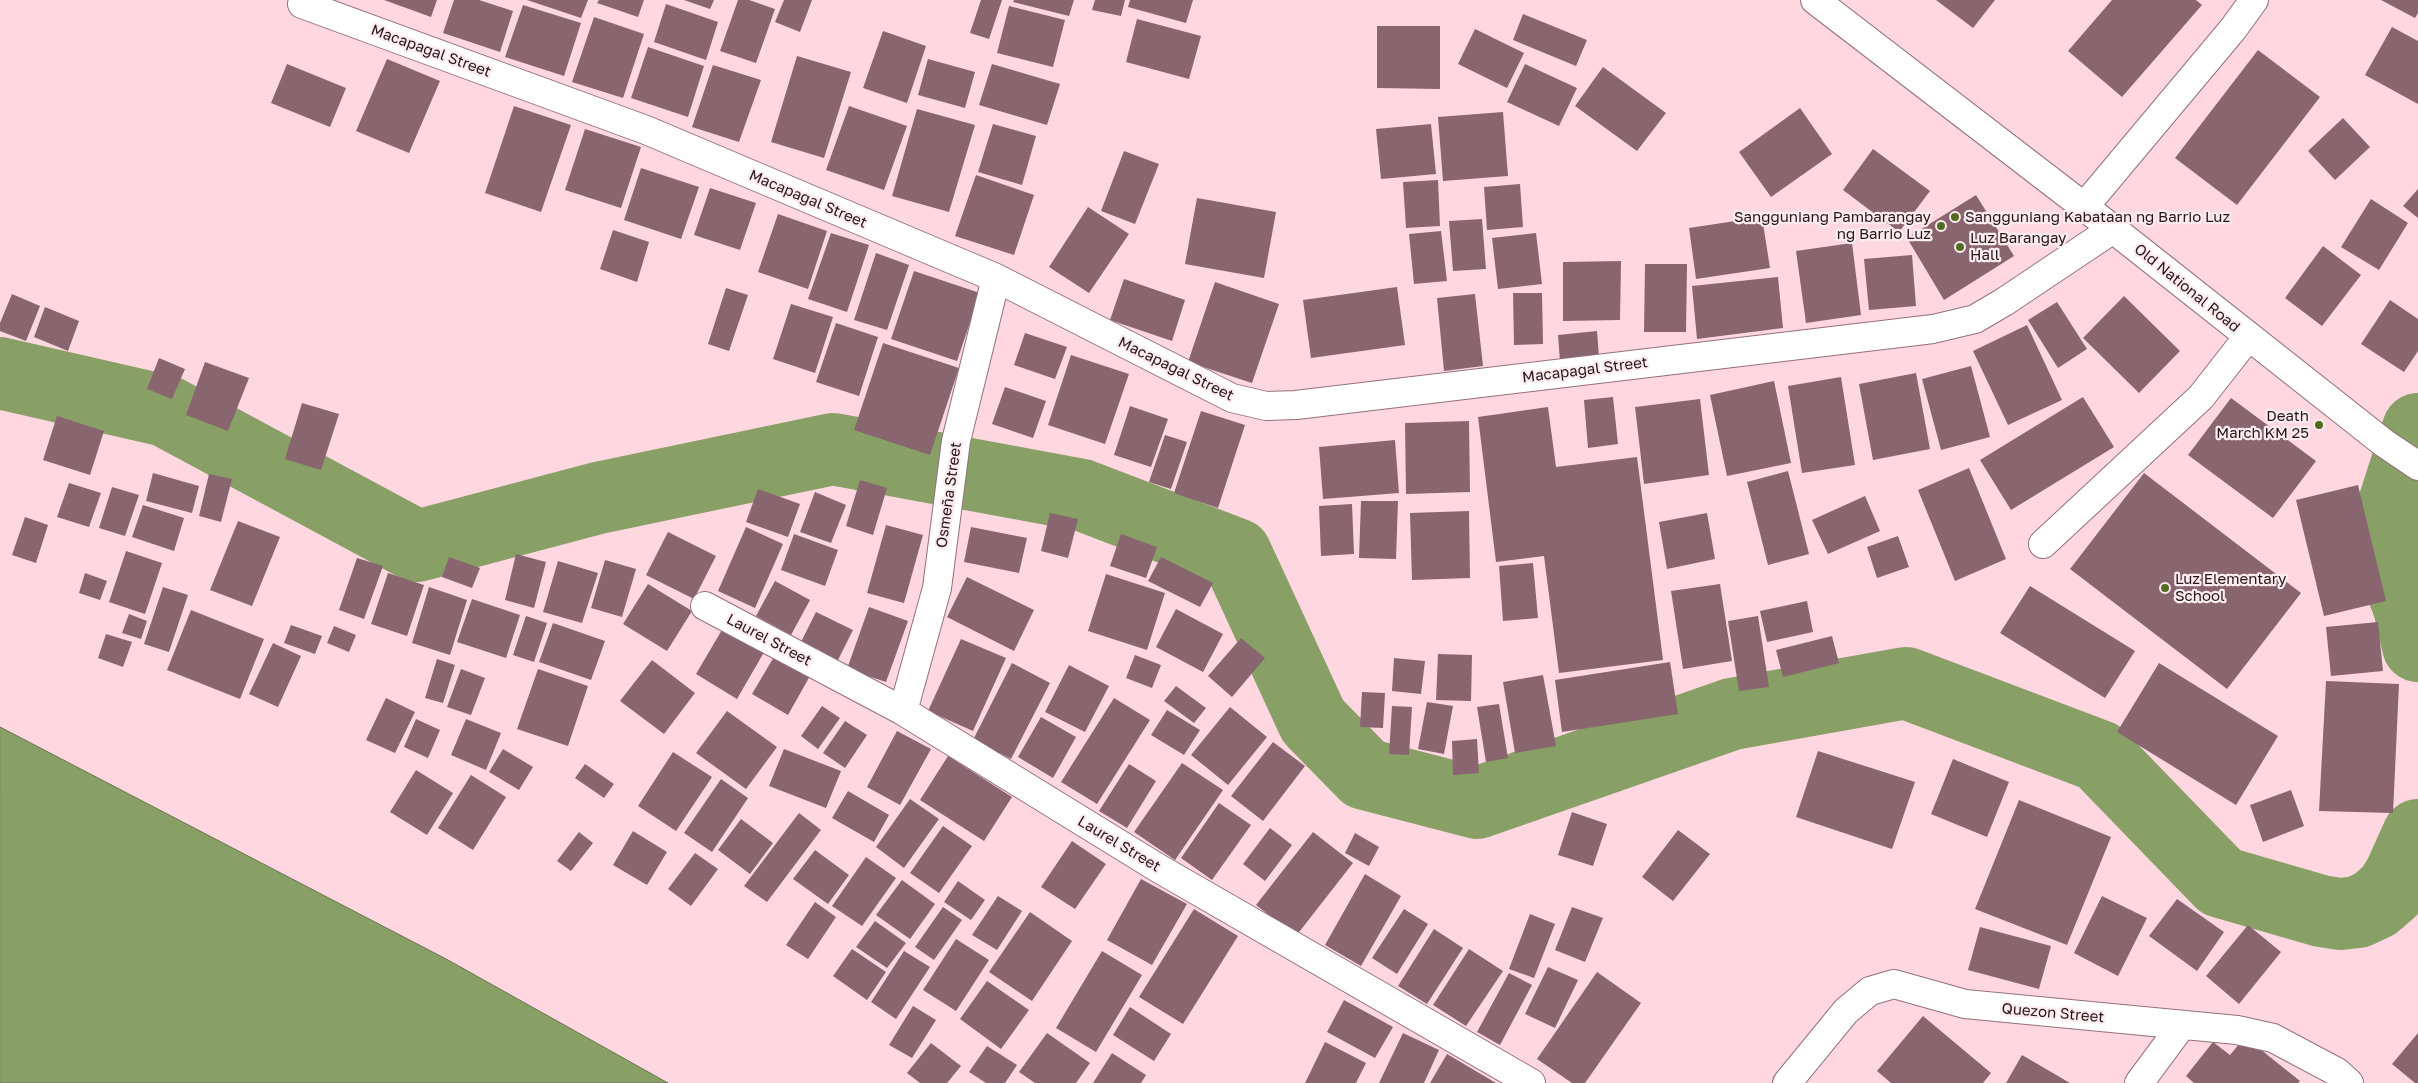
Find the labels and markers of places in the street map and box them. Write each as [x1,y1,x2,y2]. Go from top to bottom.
place label: Sangguniang Pambarangay ng Barrio Luz [1734,208,1931,243]
place label: Sangguniang Kabataan ng Barrio Luz [1965,208,2230,226]
marker: Sangguniang Kabataan ng Barrio Luz [1949,211,1961,223]
marker: Sangguniang Pambarangay ng Barrio Luz [1935,220,1947,232]
place label: Luz Barangay Hall [1970,229,2066,264]
marker: Luz Barangay Hall [1954,241,1966,253]
place label: Death March KM 25 [2216,407,2309,442]
marker: Death March KM 25 [2313,419,2325,431]
place label: Luz Elementary School [2175,570,2286,605]
marker: Luz Elementary School [2159,582,2171,594]

